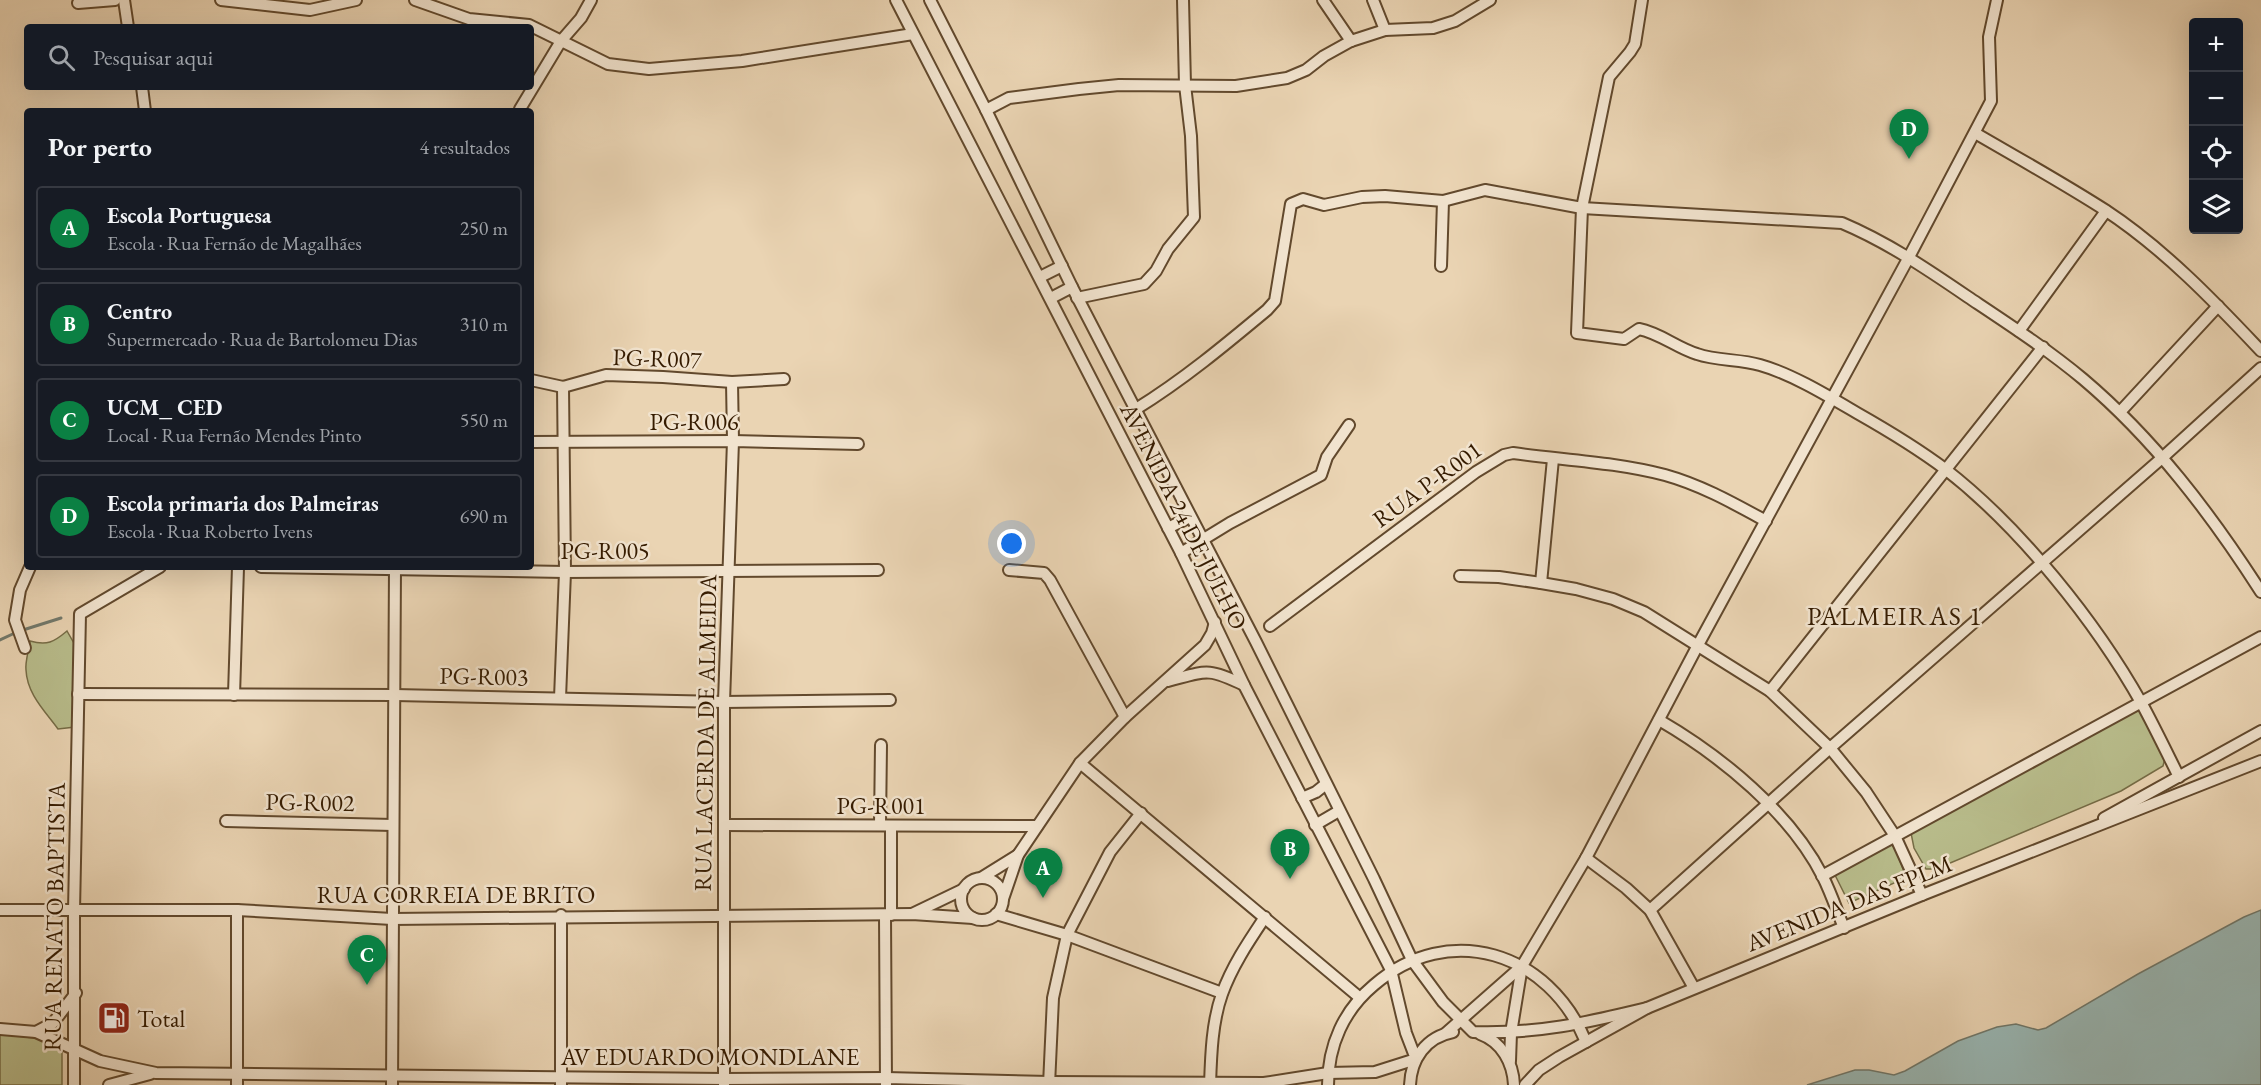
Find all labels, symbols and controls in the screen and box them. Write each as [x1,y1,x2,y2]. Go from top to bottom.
map controls [2189,18,2243,234]
button: + [2189,18,2243,72]
search box [24,24,534,90]
icon: search [45,41,78,74]
text: Pesquisar aqui [93,43,213,72]
button: − [2189,72,2243,126]
pin: D [1890,110,1928,159]
button: locate [2189,126,2243,180]
text: Por perto [48,130,152,164]
text: 4 resultados [419,134,510,160]
button: layers [2189,180,2243,234]
text: Escola Portuguesa [107,201,272,230]
text: A [62,215,77,241]
text: 250 m [460,215,508,241]
text: Escola · Rua Fernão de Magalhães [107,230,362,256]
text: Centro [107,297,172,326]
text: B [63,311,76,337]
text: 310 m [460,311,508,337]
text: Supermercado · Rua de Bartolomeu Dias [107,326,418,352]
street label: PG-R007 [612,341,702,375]
text: UCM_ CED [107,393,222,422]
street label: AVENIDA 24 DE JULHO [1113,396,1255,635]
street label: PG-R006 [650,406,739,437]
text: C [62,407,77,433]
text: 550 m [460,407,508,433]
text: Local · Rua Fernão Mendes Pinto [107,422,362,448]
street label: RUA P-R001 [1366,434,1488,534]
text: Escola primaria dos Palmeiras [107,489,379,518]
text: D [62,503,77,529]
text: 690 m [460,503,508,529]
text: Escola · Rua Roberto Ivens [107,518,313,544]
your location [997,529,1026,558]
street label: PG-R005 [561,535,650,566]
street label: RUA LACERDA DE ALMEIDA [687,574,723,892]
district label: PALMEIRAS 1 [1807,599,1983,633]
street label: PG-R003 [439,660,529,692]
street label: RUA RENATO BAPTISTA [36,782,72,1052]
street label: PG-R002 [265,786,355,818]
street label: PG-R001 [837,790,926,821]
pin: B [1270,830,1310,879]
street label: AVENIDA DAS FPLM [1740,847,1957,959]
pin: A [1024,848,1062,898]
street label: RUA CORREIA DE BRITO [317,879,595,910]
pin: C [348,936,386,985]
fuel station icon: Total [96,1000,132,1036]
place label: Total [137,1003,186,1034]
street label: AV EDUARDO MONDLANE [560,1041,859,1072]

